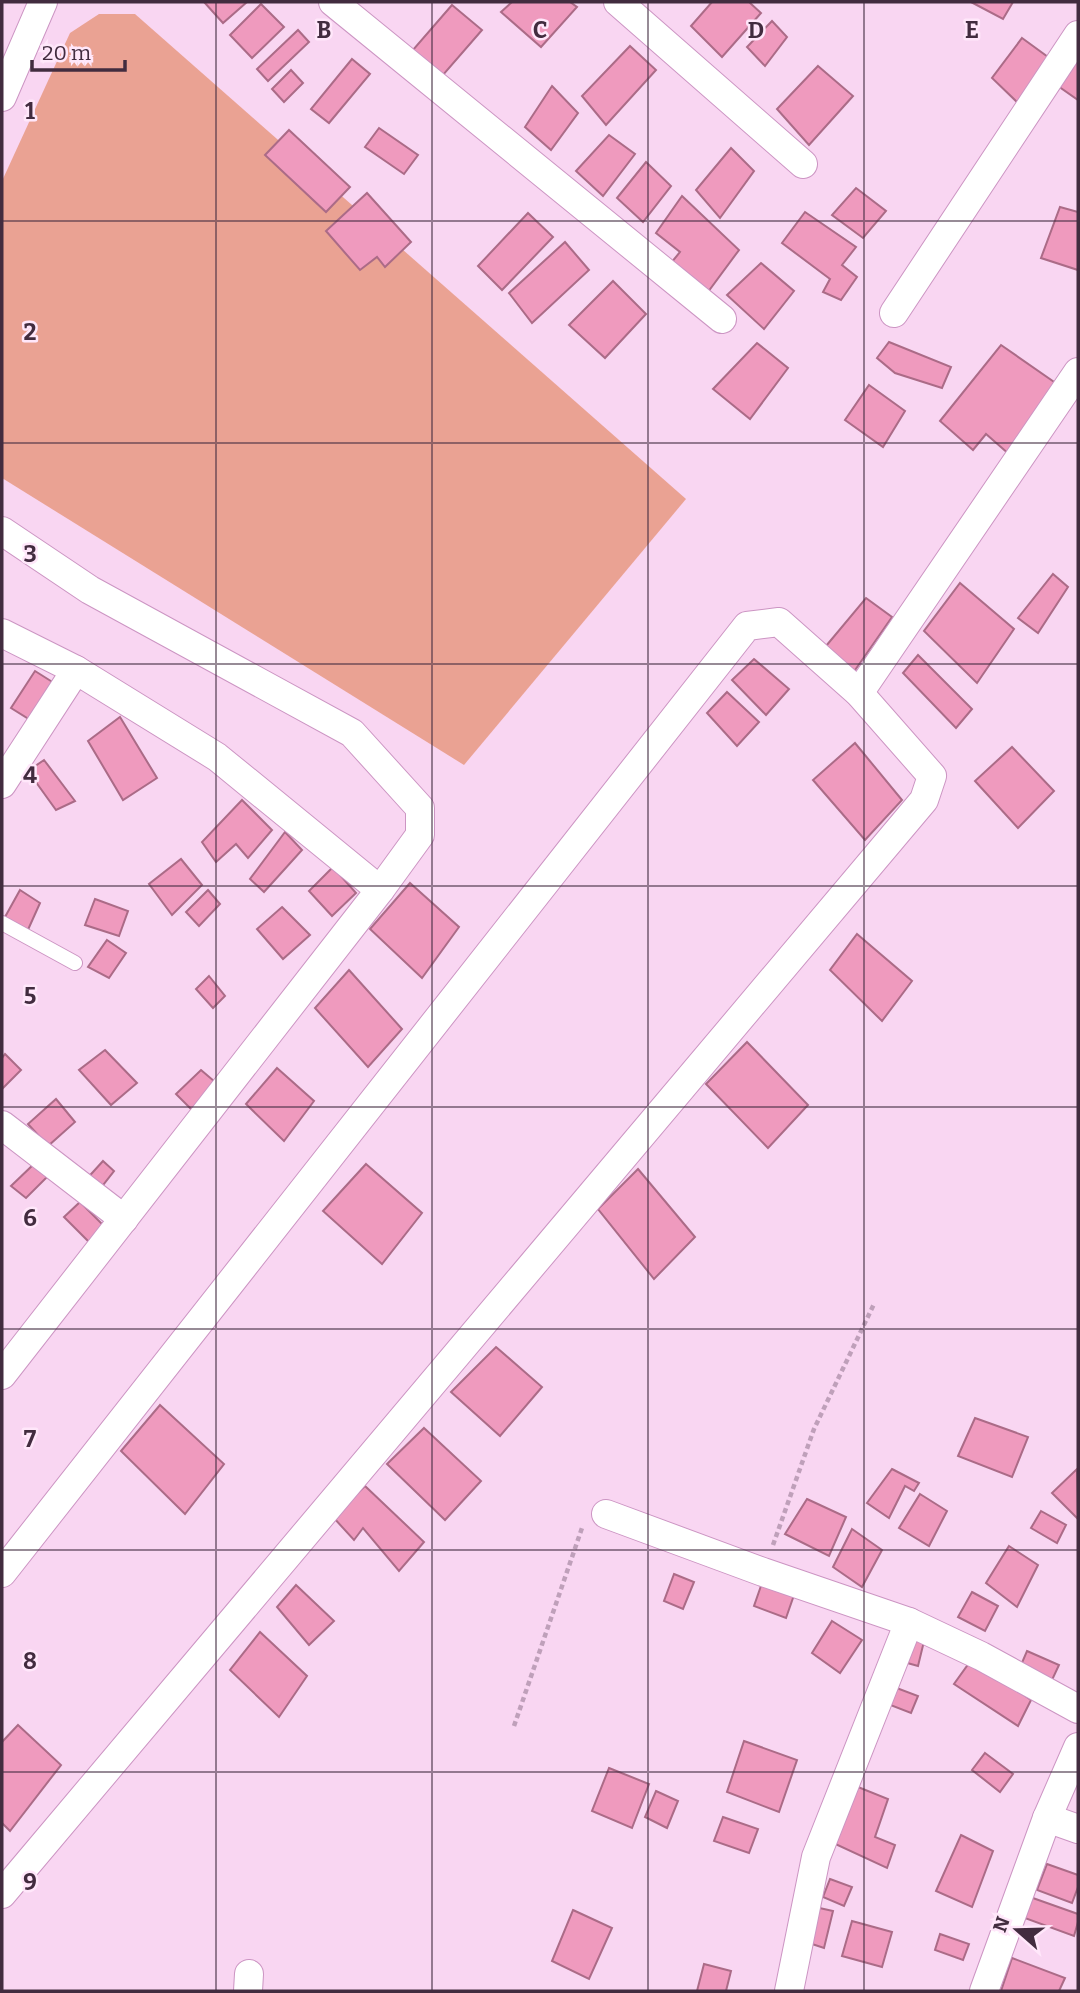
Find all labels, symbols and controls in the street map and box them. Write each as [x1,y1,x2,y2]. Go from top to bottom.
text: B [317,16,331,44]
text: C [533,16,547,44]
text: D [748,16,764,44]
text: E [965,16,979,44]
scale bar [32,28,124,72]
text: 20 m [42,40,91,66]
text: 1 [25,97,35,125]
text: 2 [24,318,37,346]
text: 3 [23,540,37,568]
text: 4 [23,761,37,789]
text: 5 [24,982,36,1010]
text: 6 [23,1204,37,1232]
text: 7 [24,1425,37,1453]
text: 8 [23,1647,37,1675]
text: 9 [23,1868,37,1896]
north arrow [982,1895,1052,1965]
text: N [988,1913,1015,1935]

